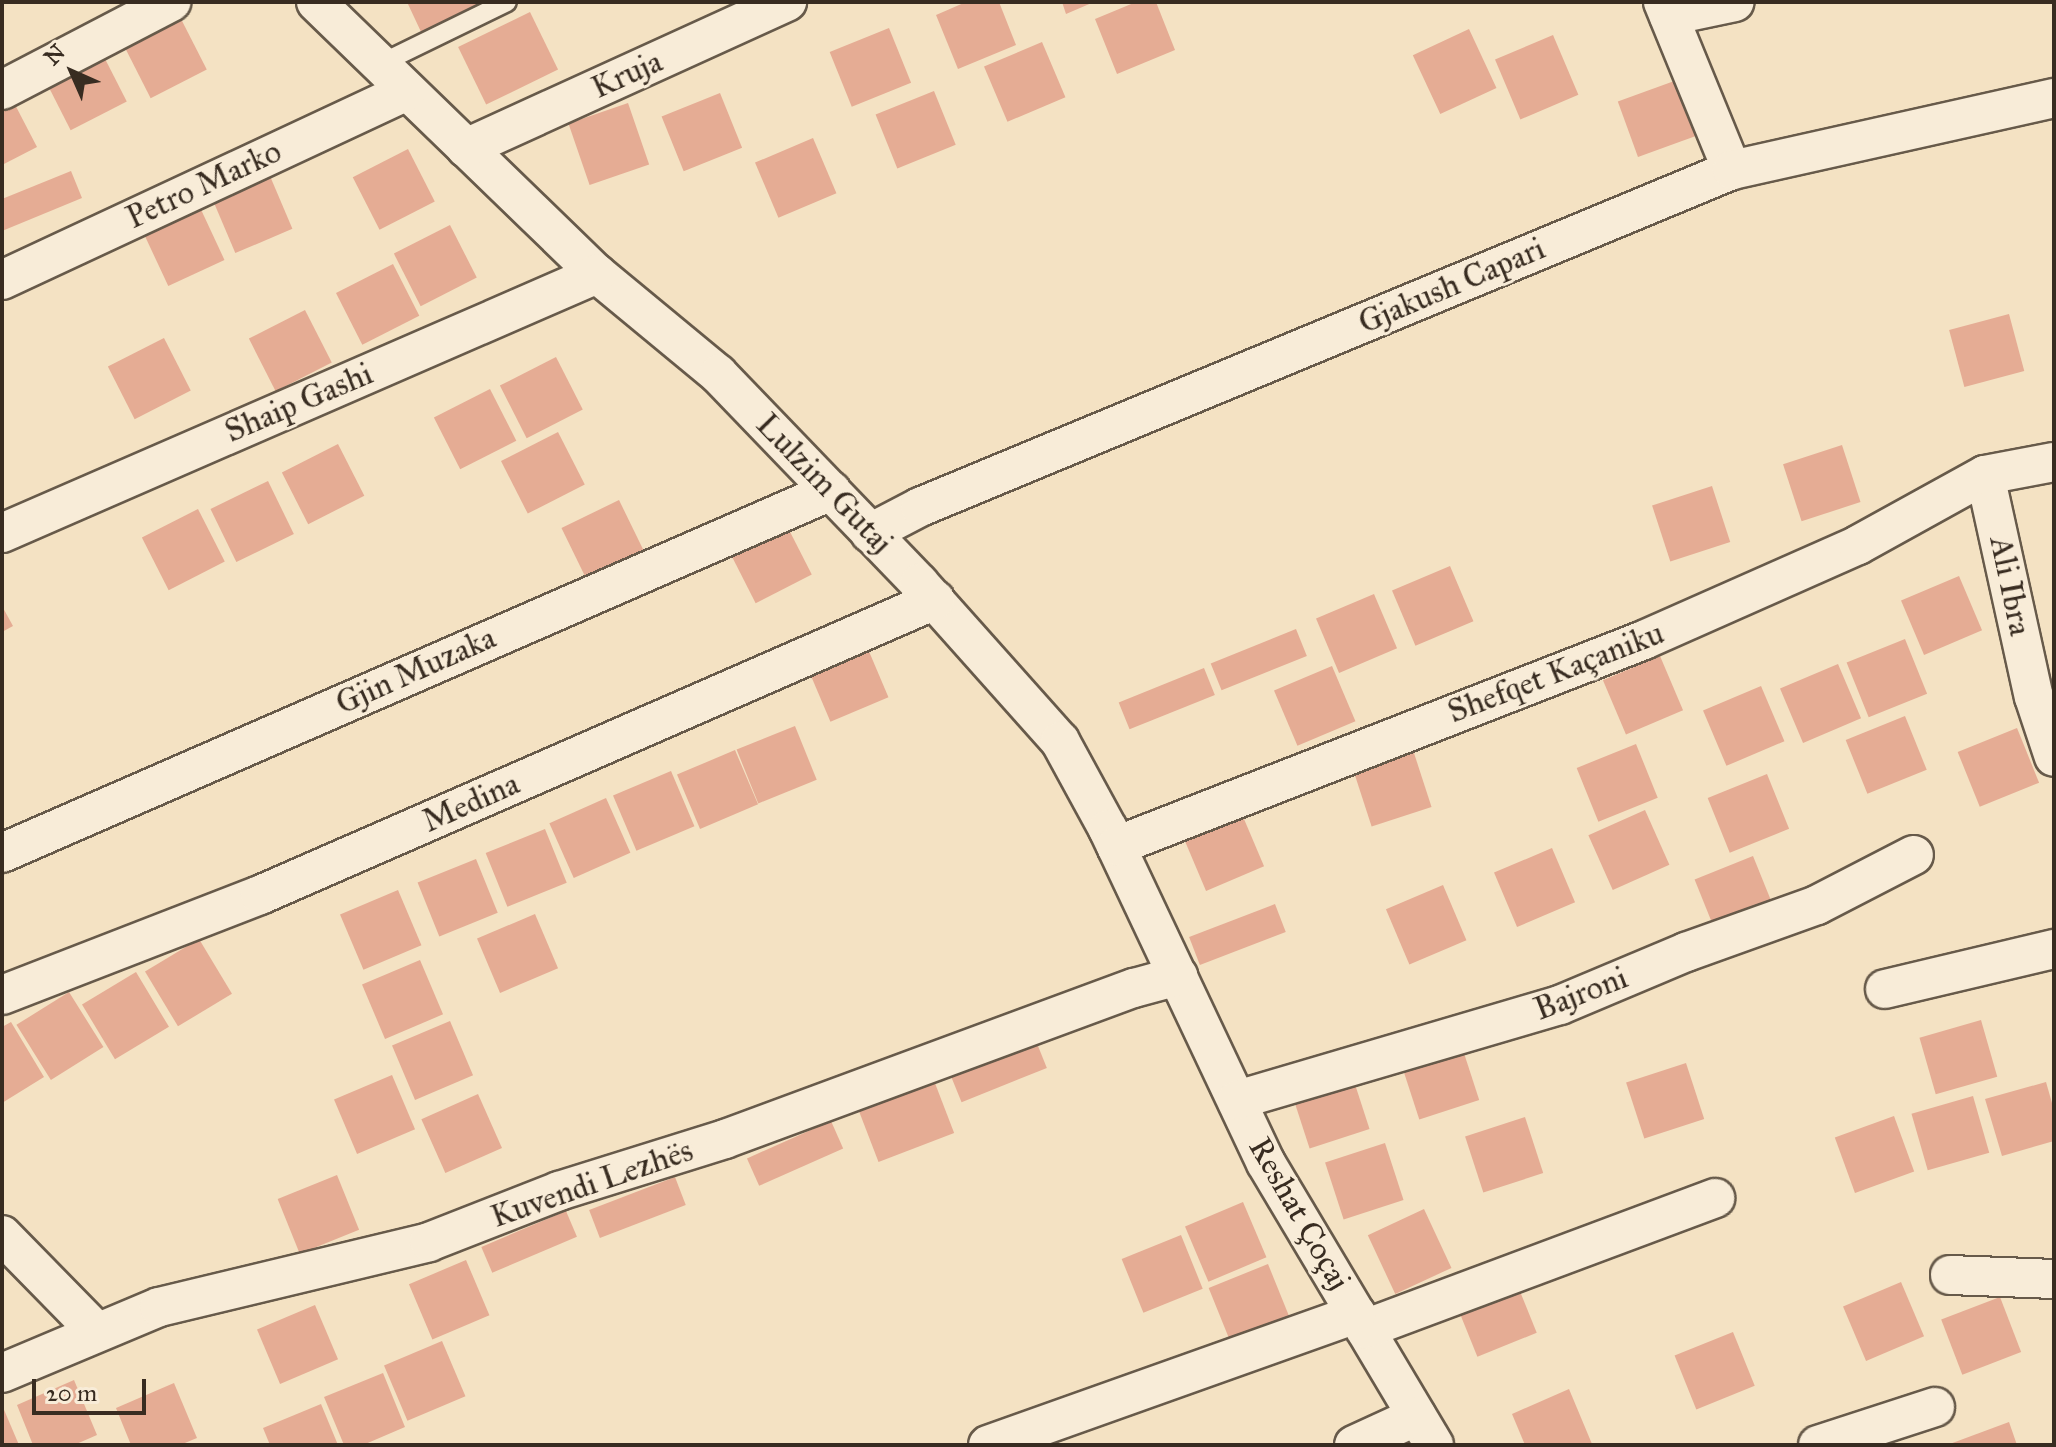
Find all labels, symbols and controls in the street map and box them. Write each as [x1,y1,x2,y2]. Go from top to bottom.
north arrow [32,32,112,112]
text: N [39,39,71,71]
street label: Kruja [586,43,668,107]
street label: Petro Marko [120,132,288,238]
street label: Gjakush Capari [1353,230,1551,342]
street label: Shaip Gashi [219,355,379,451]
street label: Lulzim Gutaj [748,406,900,562]
street label: Ali Ibra [1981,533,2039,639]
street label: Shefqet Kaçaniku [1443,614,1669,732]
street label: Gjin Muzaka [330,619,502,723]
street label: Medina [417,765,525,841]
street label: Bajroni [1529,959,1633,1029]
street label: Reshat Çoçaj [1240,1131,1358,1297]
street label: Kuvendi Lezhës [486,1132,698,1236]
scale bar [36,1363,150,1413]
text: 20 m [46,1378,97,1408]

